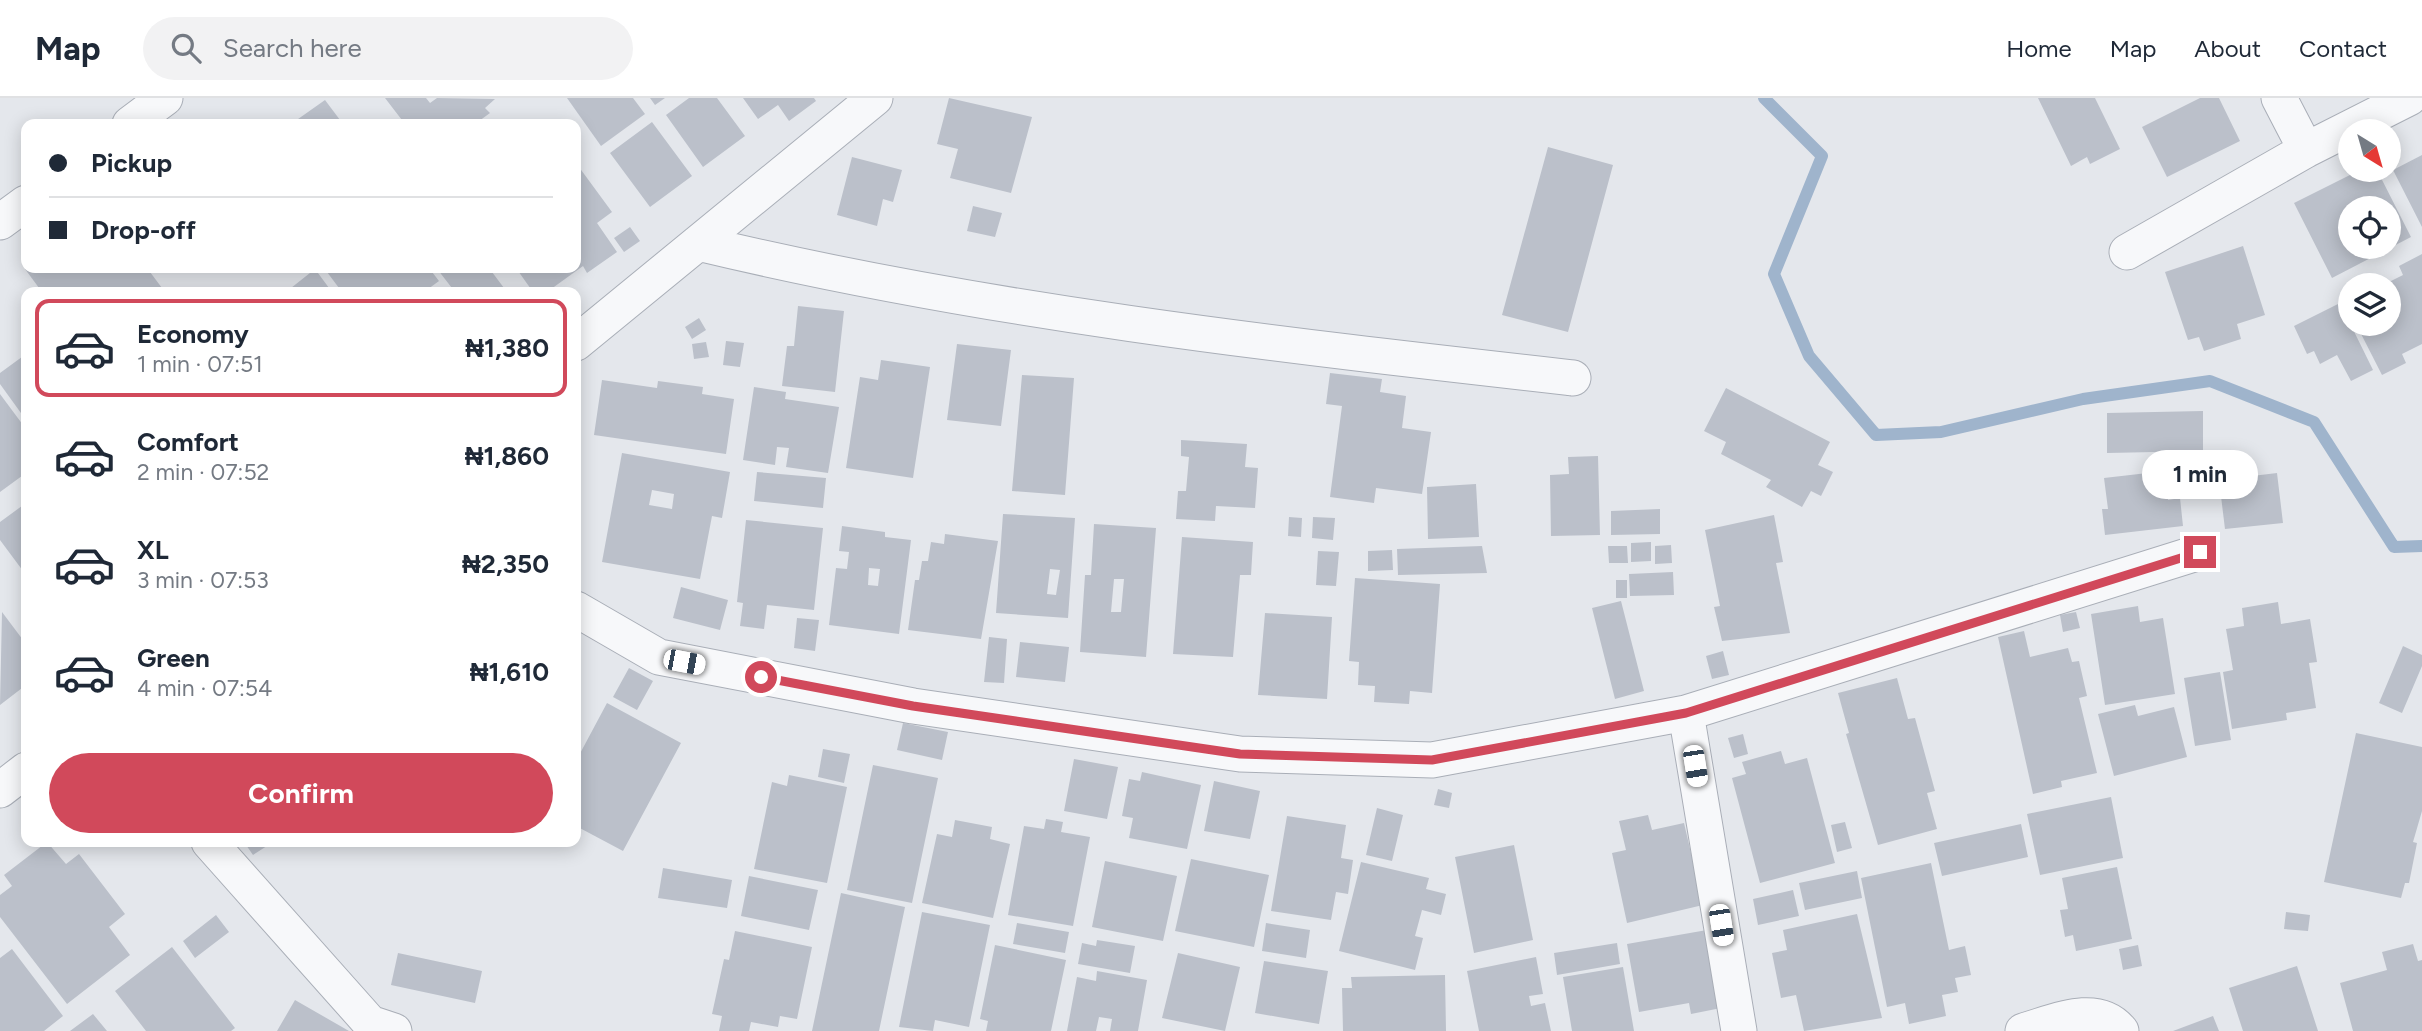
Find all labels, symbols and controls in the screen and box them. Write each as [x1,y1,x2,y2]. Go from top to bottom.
search box [143,17,633,80]
text: Map [35,29,101,68]
icon: search [167,29,205,67]
text: Search here [223,32,362,64]
text: Home [2006,34,2072,63]
text: Map [2110,34,2156,63]
text: About [2194,34,2261,63]
text: Contact [2299,34,2387,63]
north arrow [2338,119,2401,182]
map controls [2338,119,2401,336]
text: Pickup [91,147,172,179]
button: locate [2338,196,2401,259]
text: Drop-off [91,214,196,246]
button: layers [2338,273,2401,336]
icon: car [53,317,116,380]
text: Economy [137,318,249,350]
text: ₦1,380 [465,332,549,364]
text: 1 min · 07:51 [137,350,263,378]
icon: car [53,425,116,488]
text: Comfort [137,426,239,458]
text: ₦1,860 [465,440,549,472]
callout: 1 min [2142,450,2258,500]
text: 2 min · 07:52 [137,458,269,486]
text: 1 min [2173,460,2227,488]
icon: car [53,533,116,596]
text: XL [137,534,169,566]
route end [2184,536,2216,568]
text: ₦2,350 [462,548,549,580]
text: 3 min · 07:53 [137,566,269,594]
icon: car [53,641,116,704]
text: Green [137,642,210,674]
car [662,648,707,676]
text: ₦1,610 [470,656,549,688]
route start [745,661,777,693]
text: 4 min · 07:54 [137,674,272,702]
car [1682,744,1709,788]
button: Confirm [49,753,553,833]
car [1708,903,1735,947]

